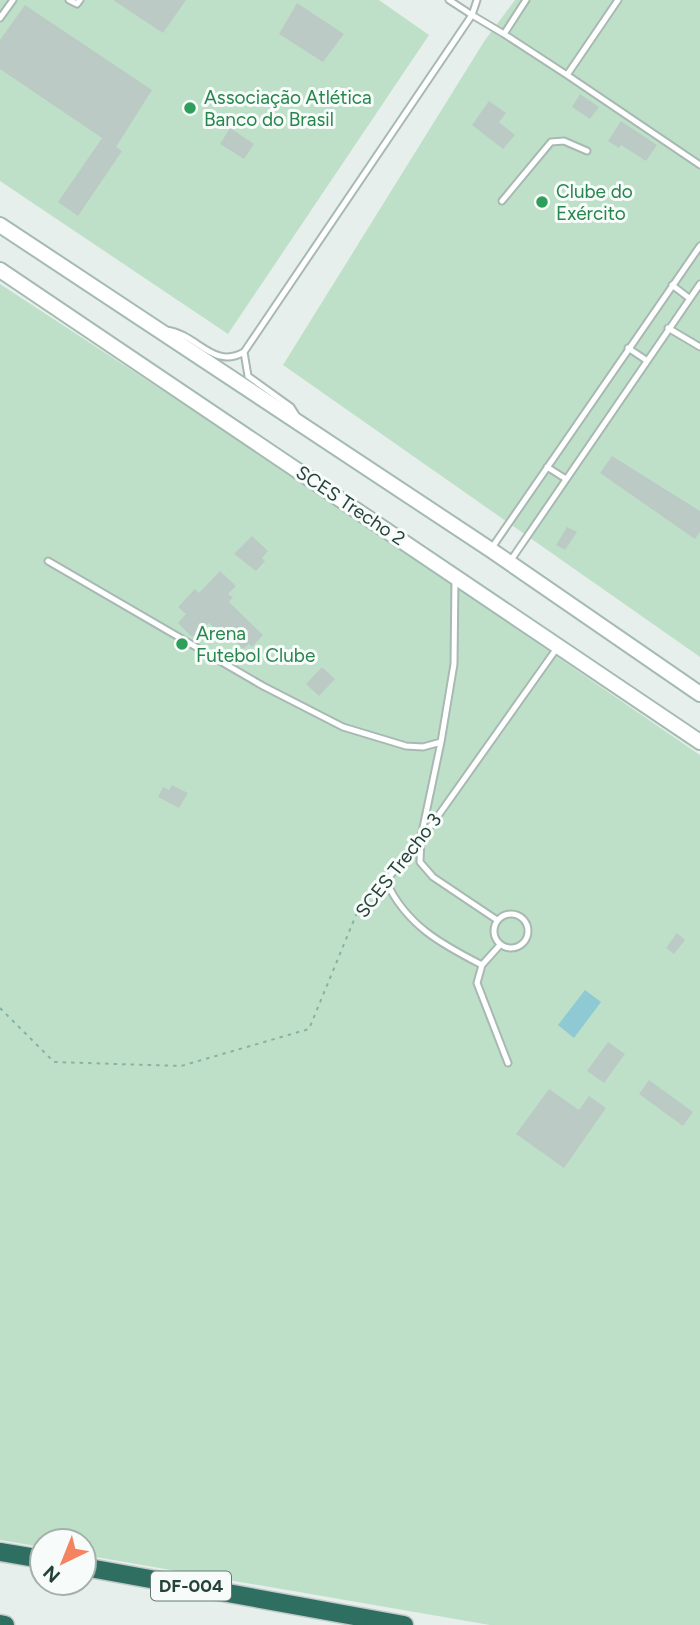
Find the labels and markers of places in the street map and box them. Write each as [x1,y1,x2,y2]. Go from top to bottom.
place label: Associação Atlética Banco do Brasil [204,86,372,131]
marker: Associação Atlética Banco do Brasil [182,100,198,116]
place label: Clube do Exército [556,180,633,225]
marker: Clube do Exército [534,194,550,210]
place label: Arena Futebol Clube [196,622,315,667]
marker: Arena Futebol Clube [174,636,190,652]

